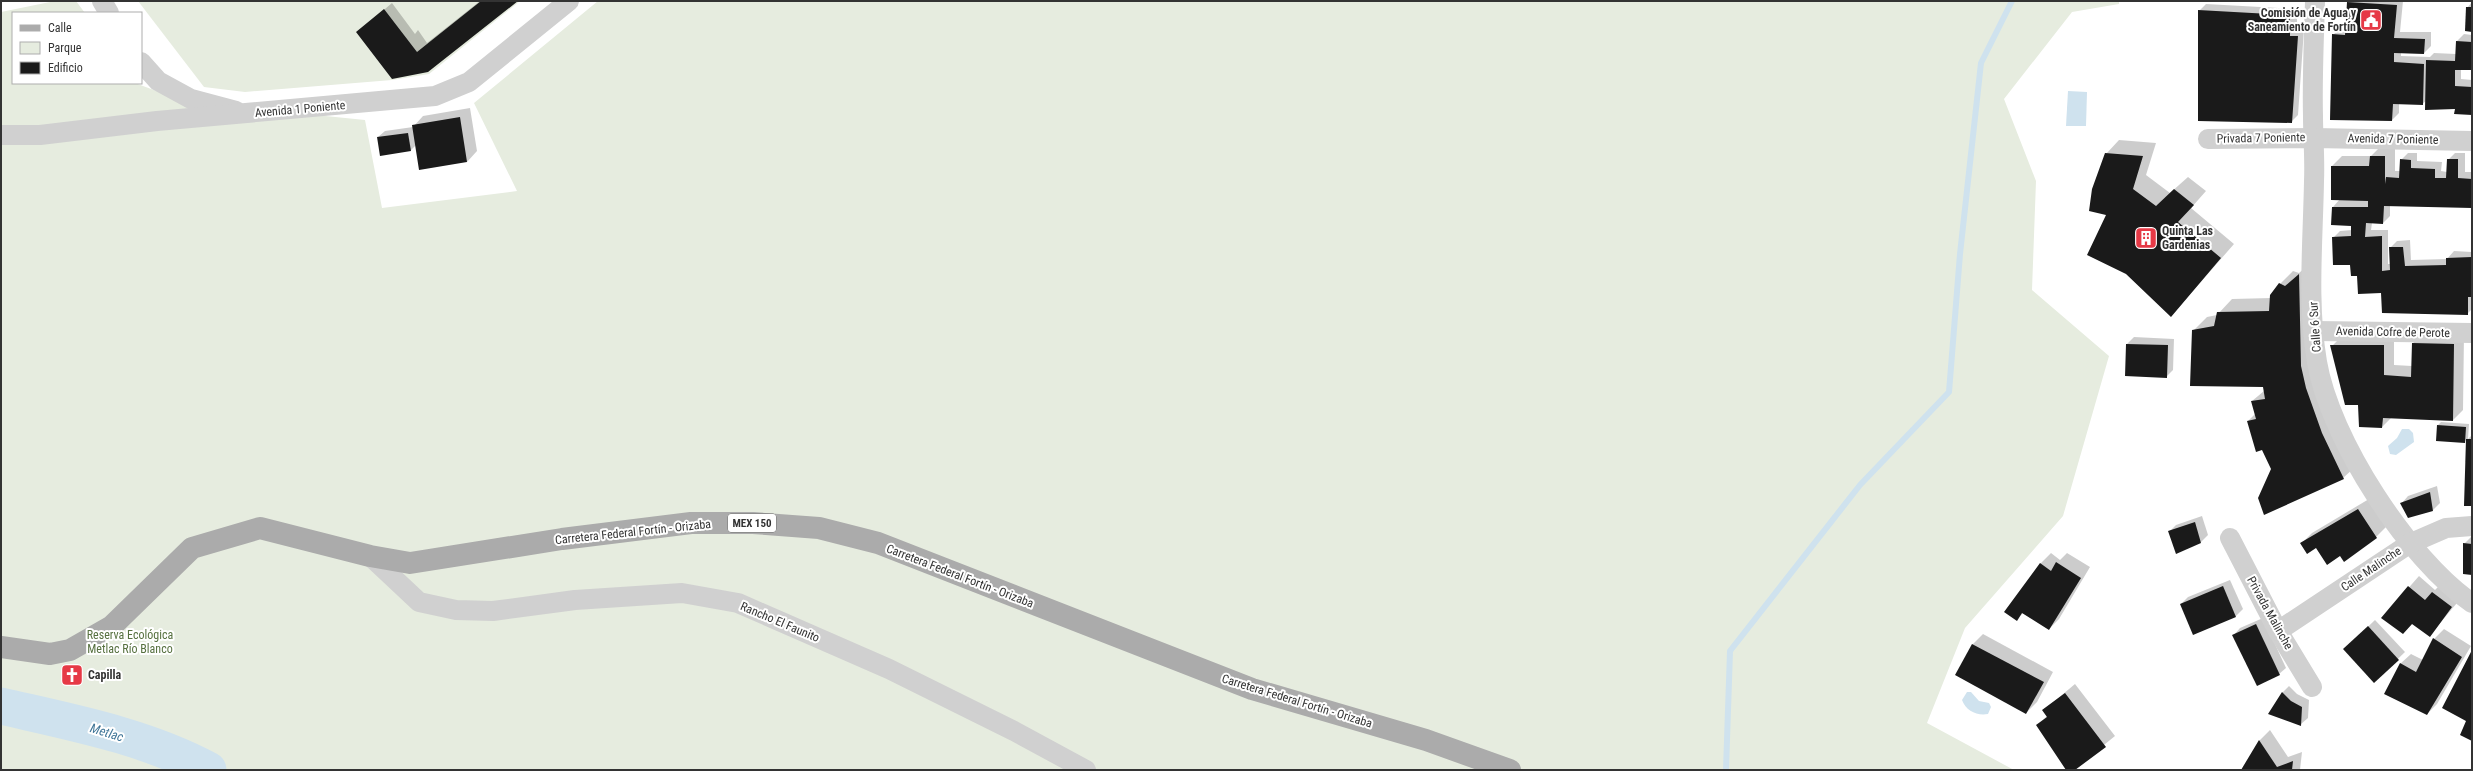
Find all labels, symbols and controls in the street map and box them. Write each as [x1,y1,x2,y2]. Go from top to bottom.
place label: Comisión de Agua y Saneamiento de Fortín [2248,6,2357,34]
public building icon: Comisión de Agua y Saneamiento de Fortín [2358,7,2384,33]
legend [12,12,142,84]
text: Calle [48,21,72,35]
text: Parque [48,41,82,55]
text: Edificio [48,61,83,75]
street label: Avenida 1 Poniente [254,98,346,120]
street label: Privada 7 Poniente [2217,130,2306,146]
street label: Avenida 7 Poniente [2347,131,2439,147]
place label: Quinta Las Gardenias [2162,224,2214,252]
building icon: Quinta Las Gardenias [2133,225,2159,251]
street label: Calle 6 Sur [2306,301,2324,353]
street label: Avenida Cofre de Perote [2336,324,2451,340]
road number: MEX 150 [728,514,776,532]
street label: Carretera Federal Fortín - Orizaba [554,517,712,547]
street label: Carretera Federal Fortín - Orizaba [884,541,1036,611]
street label: Calle Malinche [2338,544,2404,594]
street label: Privada Malinche [2244,574,2296,652]
street label: Rancho El Faunito [738,599,822,645]
park label: Reserva Ecológica Metlac Río Blanco [87,628,174,656]
church icon: Capilla [59,662,85,688]
place label: Capilla [88,668,122,682]
street label: Carretera Federal Fortín - Orizaba [1220,671,1374,731]
water label: Metlac [88,720,125,745]

